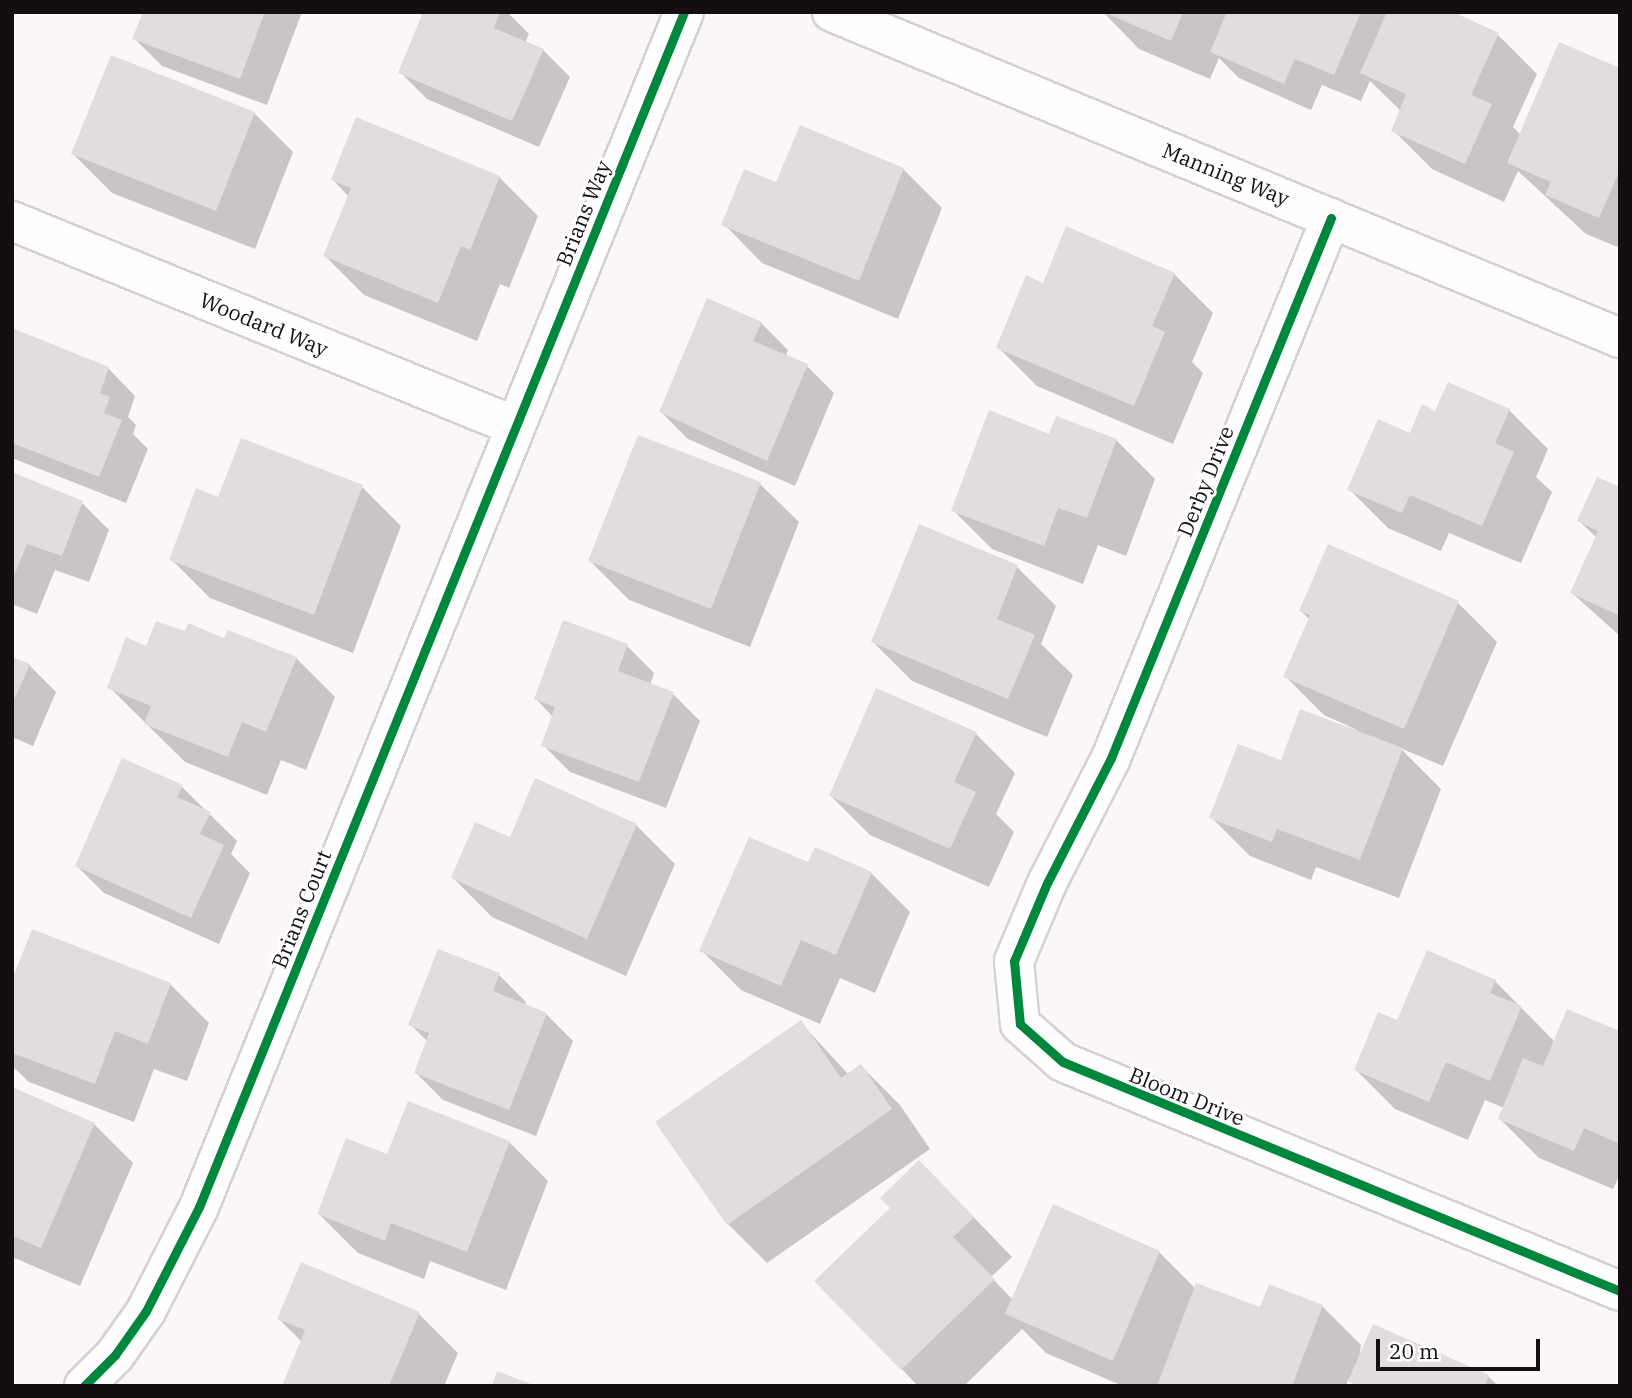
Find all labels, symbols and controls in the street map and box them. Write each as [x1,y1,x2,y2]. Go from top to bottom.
street label: Manning Way [1159,137,1293,211]
street label: Brians Way [550,157,616,269]
street label: Woodard Way [196,287,332,361]
street label: Derby Drive [1171,422,1239,540]
street label: Brians Court [266,846,336,972]
street label: Bloom Drive [1126,1061,1248,1131]
scale bar [1380,1324,1544,1368]
text: 20 m [1389,1337,1439,1365]

